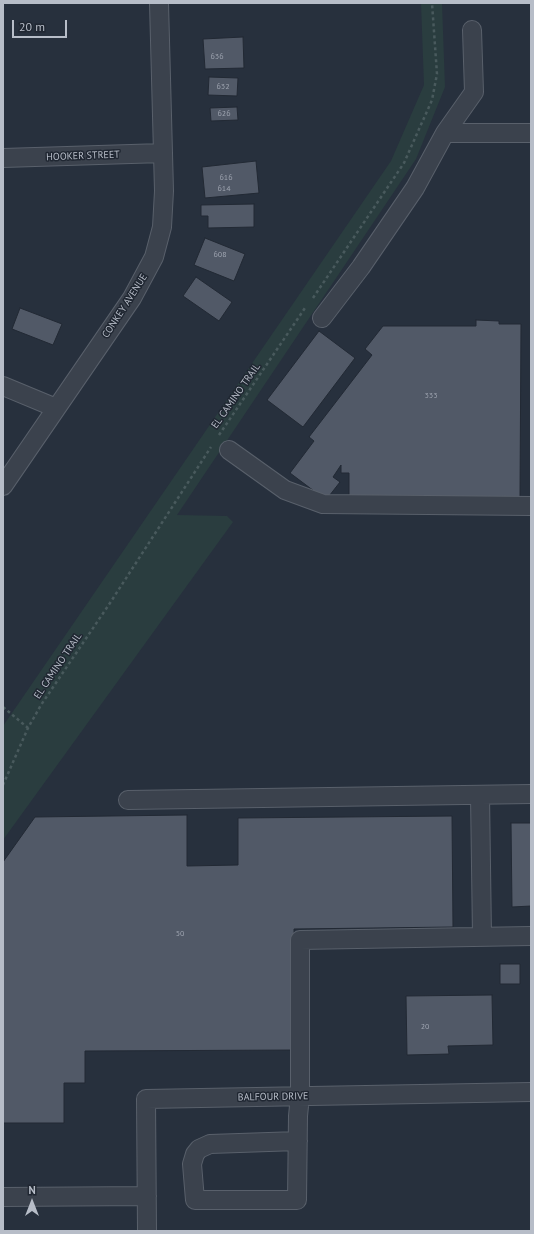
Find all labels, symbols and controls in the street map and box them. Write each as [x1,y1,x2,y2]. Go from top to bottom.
scale bar [14,12,69,38]
text: 20 m [19,19,45,34]
house number: 636 [210,52,224,62]
house number: 632 [216,82,230,92]
house number: 626 [217,109,231,119]
street label: HOOKER STREET [46,149,120,163]
house number: 616 [219,173,233,183]
house number: 614 [217,184,231,194]
house number: 608 [213,250,227,260]
street label: CONKEY AVENUE [100,272,150,340]
street label: EL CAMINO TRAIL [209,361,263,431]
house number: 333 [424,391,438,401]
street label: EL CAMINO TRAIL [32,631,84,701]
house number: 50 [176,929,184,939]
house number: 20 [421,1022,429,1032]
street label: BALFOUR DRIVE [238,1090,308,1104]
north arrow [12,1182,52,1222]
text: N [28,1183,36,1197]

